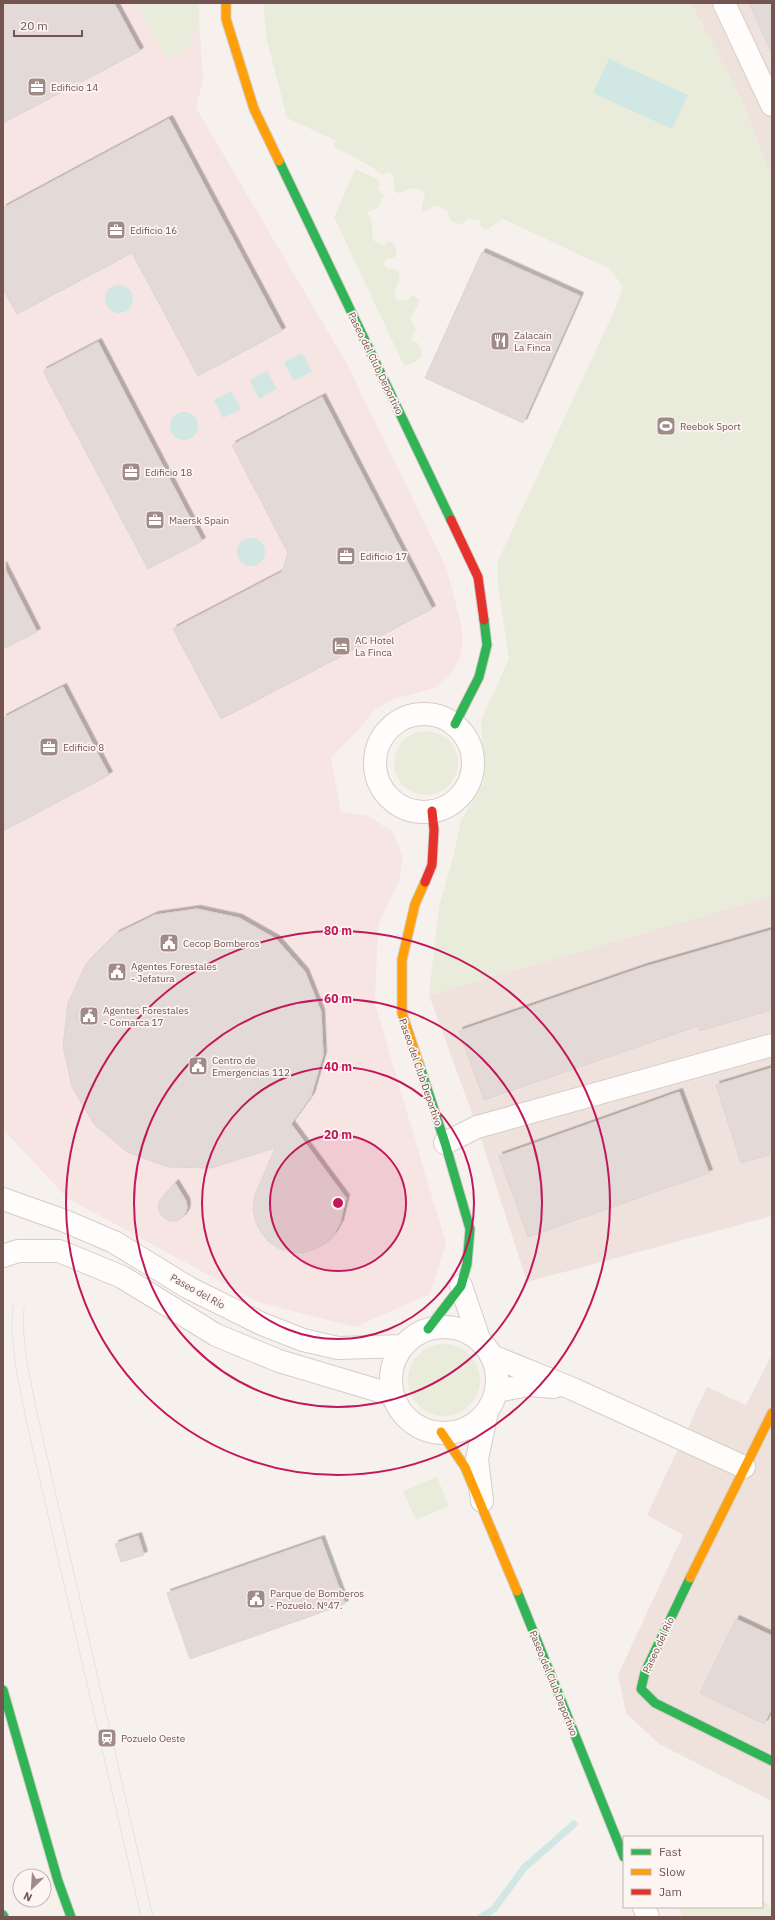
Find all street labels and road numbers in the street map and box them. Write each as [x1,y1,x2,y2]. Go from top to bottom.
street label: Paseo del Club Deportivo [345,310,406,417]
street label: Paseo del Club Deportivo [396,1017,445,1128]
street label: Paseo del Río [168,1271,228,1312]
street label: Paseo del Río [640,1615,677,1675]
street label: Paseo del Club Deportivo [526,1629,581,1738]

